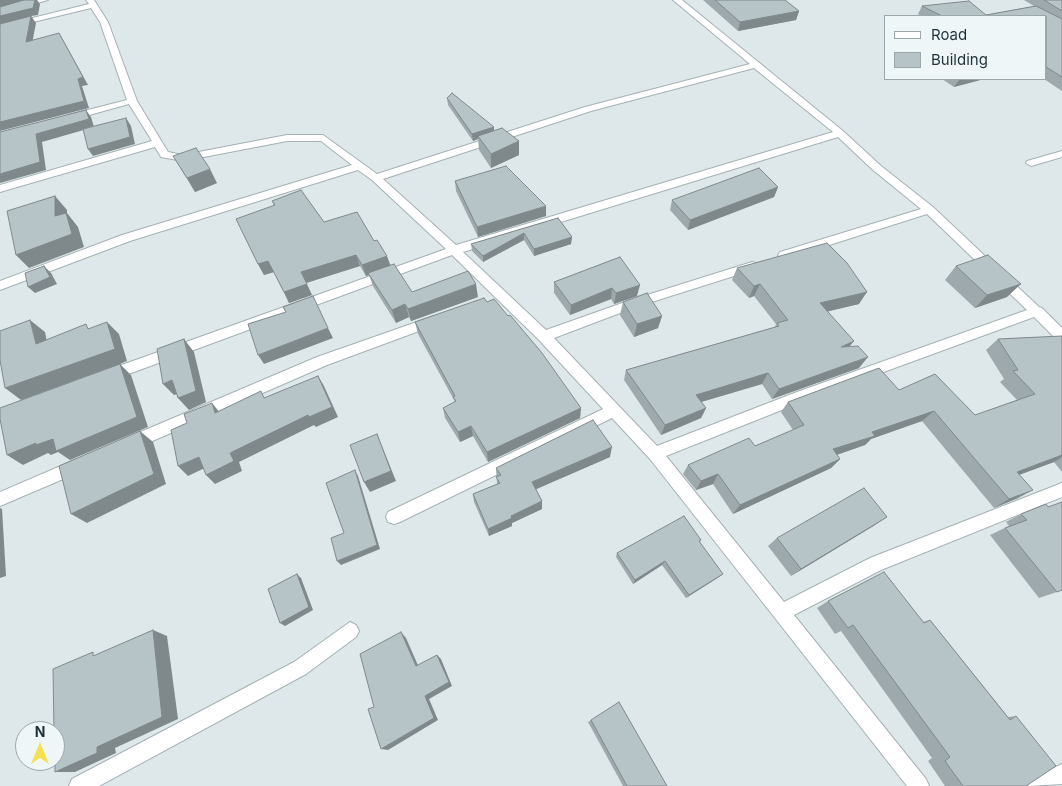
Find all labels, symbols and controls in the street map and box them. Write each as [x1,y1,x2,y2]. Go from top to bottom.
legend [884,15,1047,80]
text: Road [931,25,967,44]
text: Building [931,50,988,69]
north arrow [15,721,65,771]
text: N [35,723,45,740]

